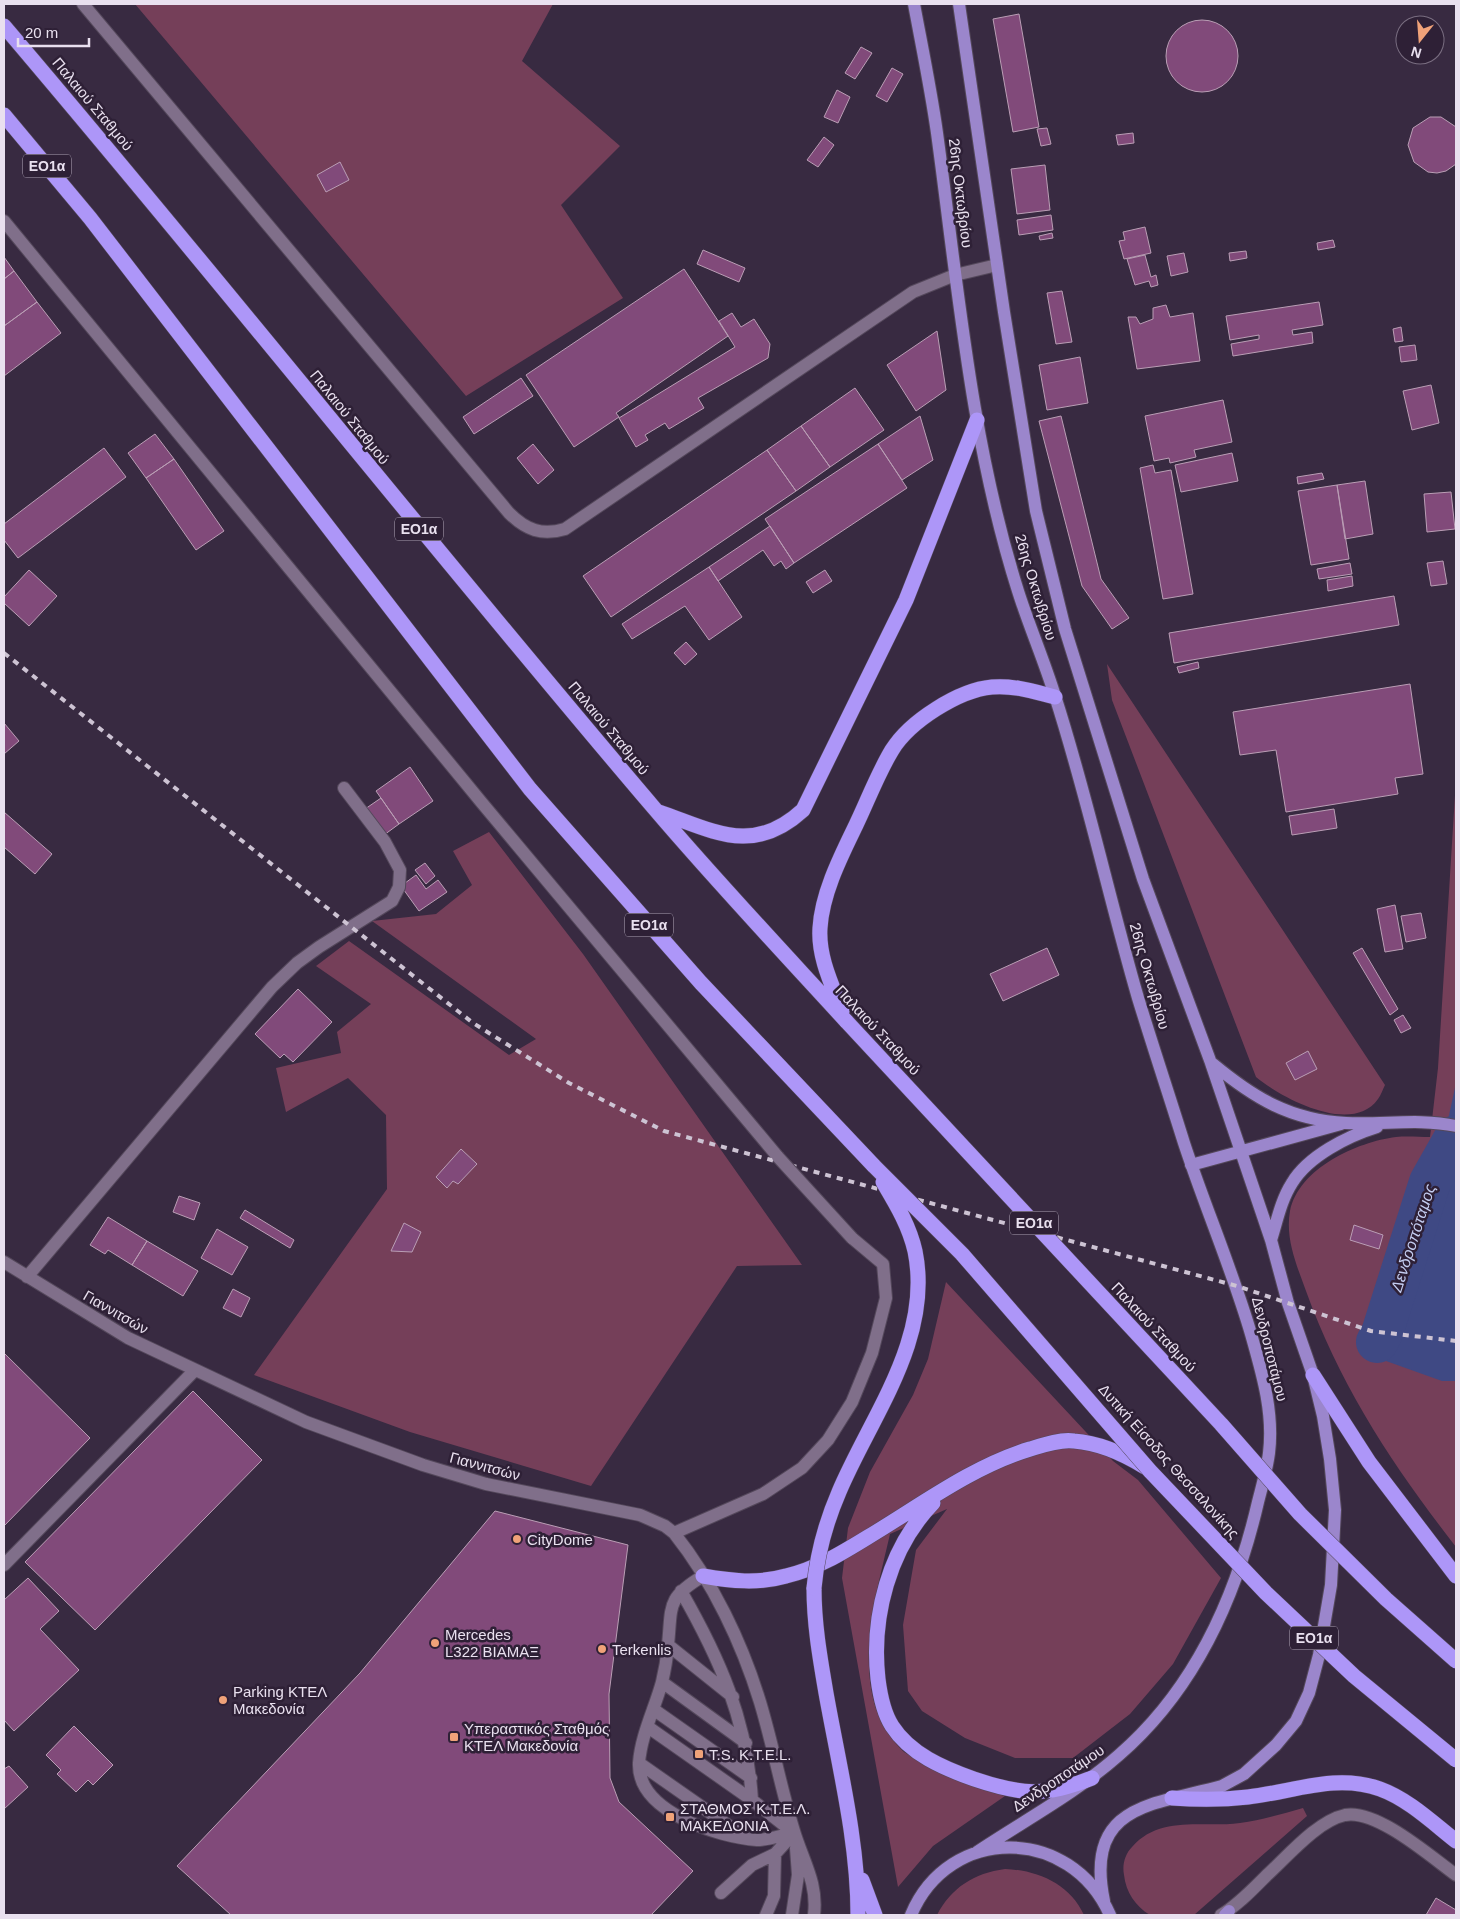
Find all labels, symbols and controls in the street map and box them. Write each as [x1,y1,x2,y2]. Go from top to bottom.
scale bar [18,15,89,47]
north arrow [1395,15,1445,65]
text: 20 m [25,24,58,41]
text: N [1409,43,1423,62]
street label: Παλαιού Σταθμού [49,54,137,154]
street label: 26ης Οκτωβρίου [946,137,976,249]
road number: ΕΟ1α [23,154,71,178]
street label: Παλαιού Σταθμού [307,367,393,467]
road number: ΕΟ1α [395,518,443,540]
street label: 26ης Οκτωβρίου [1012,532,1060,642]
street label: Παλαιού Σταθμού [565,678,653,778]
road number: ΕΟ1α [625,914,673,936]
street label: 26ης Οκτωβρίου [1127,921,1173,1031]
street label: Παλαιού Σταθμού [832,982,924,1078]
water label: Δενδροπόταμος [1387,1182,1438,1295]
road number: ΕΟ1α [1010,1212,1058,1234]
street label: Παλαιού Σταθμού [1108,1279,1200,1375]
street label: Γιαννιτσών [81,1287,151,1337]
street label: Δενδροποτάμου [1249,1295,1291,1403]
street label: Δυτική Είσοδος Θεσσαλονίκης [1095,1380,1243,1542]
street label: Γιαννιτσών [448,1448,522,1484]
place label: CityDome [527,1531,593,1548]
marker: CityDome [511,1533,523,1545]
place label: Mercedes L322 ΒΙΑΜΑΞ [445,1626,539,1660]
road number: ΕΟ1α [1290,1626,1338,1650]
marker: Mercedes L322 ΒΙΑΜΑΞ [429,1637,441,1649]
place label: Terkenlis [612,1641,671,1658]
marker: Terkenlis [596,1643,608,1655]
place label: Parking ΚΤΕΛ Μακεδονία [233,1683,327,1717]
marker: Parking ΚΤΕΛ Μακεδονία [217,1694,229,1706]
place label: Υπεραστικός Σταθμός ΚΤΕΛ Μακεδονία [464,1720,609,1754]
marker: Υπεραστικός Σταθμός ΚΤΕΛ Μακεδονία [448,1731,460,1743]
street label: Δενδροποτάμου [1009,1741,1107,1815]
place label: T.S. K.T.E.L. [709,1746,792,1763]
marker: T.S. K.T.E.L. [693,1748,705,1760]
place label: ΣΤΑΘΜΟΣ Κ.Τ.Ε.Λ. ΜΑΚΕΔΟΝΙΑ [680,1800,811,1834]
marker: ΣΤΑΘΜΟΣ Κ.Τ.Ε.Λ. ΜΑΚΕΔΟΝΙΑ [664,1811,676,1823]

